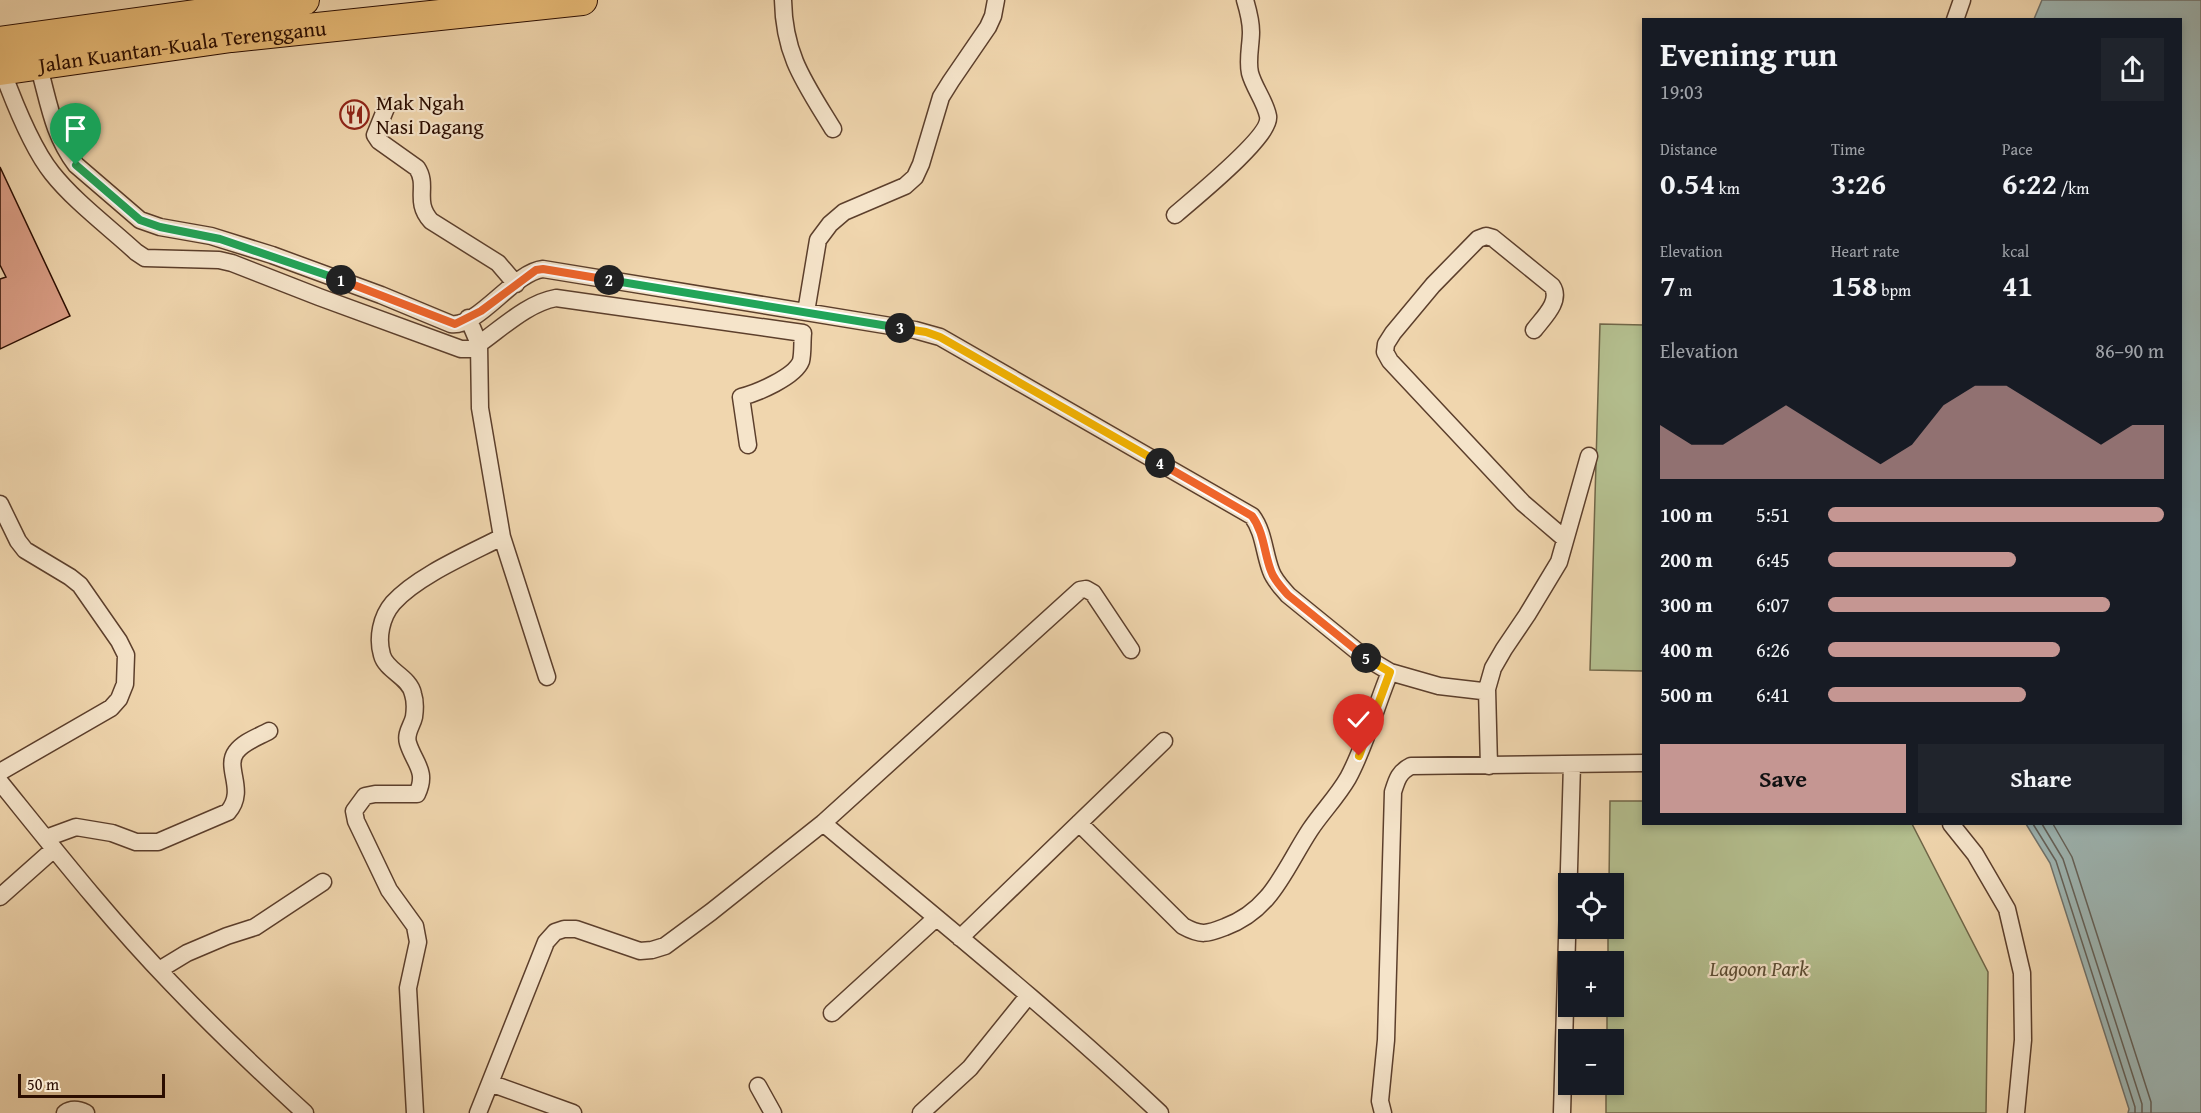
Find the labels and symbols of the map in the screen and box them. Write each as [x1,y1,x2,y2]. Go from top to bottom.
street label: Jalan Kuantan-Kuala Terengganu [34,12,328,80]
place label: Mak Ngah Nasi Dagang [376,87,484,142]
restaurant icon: Mak Ngah Nasi Dagang [339,98,371,130]
pin [50,103,101,165]
pin: 1 [326,265,356,295]
pin: 2 [594,265,624,295]
pin: 3 [885,313,915,343]
pin: 4 [1145,448,1175,478]
pin: 5 [1351,643,1381,673]
pin [1333,694,1384,756]
park label: Lagoon Park [1708,953,1809,984]
scale bar [18,1071,165,1098]

